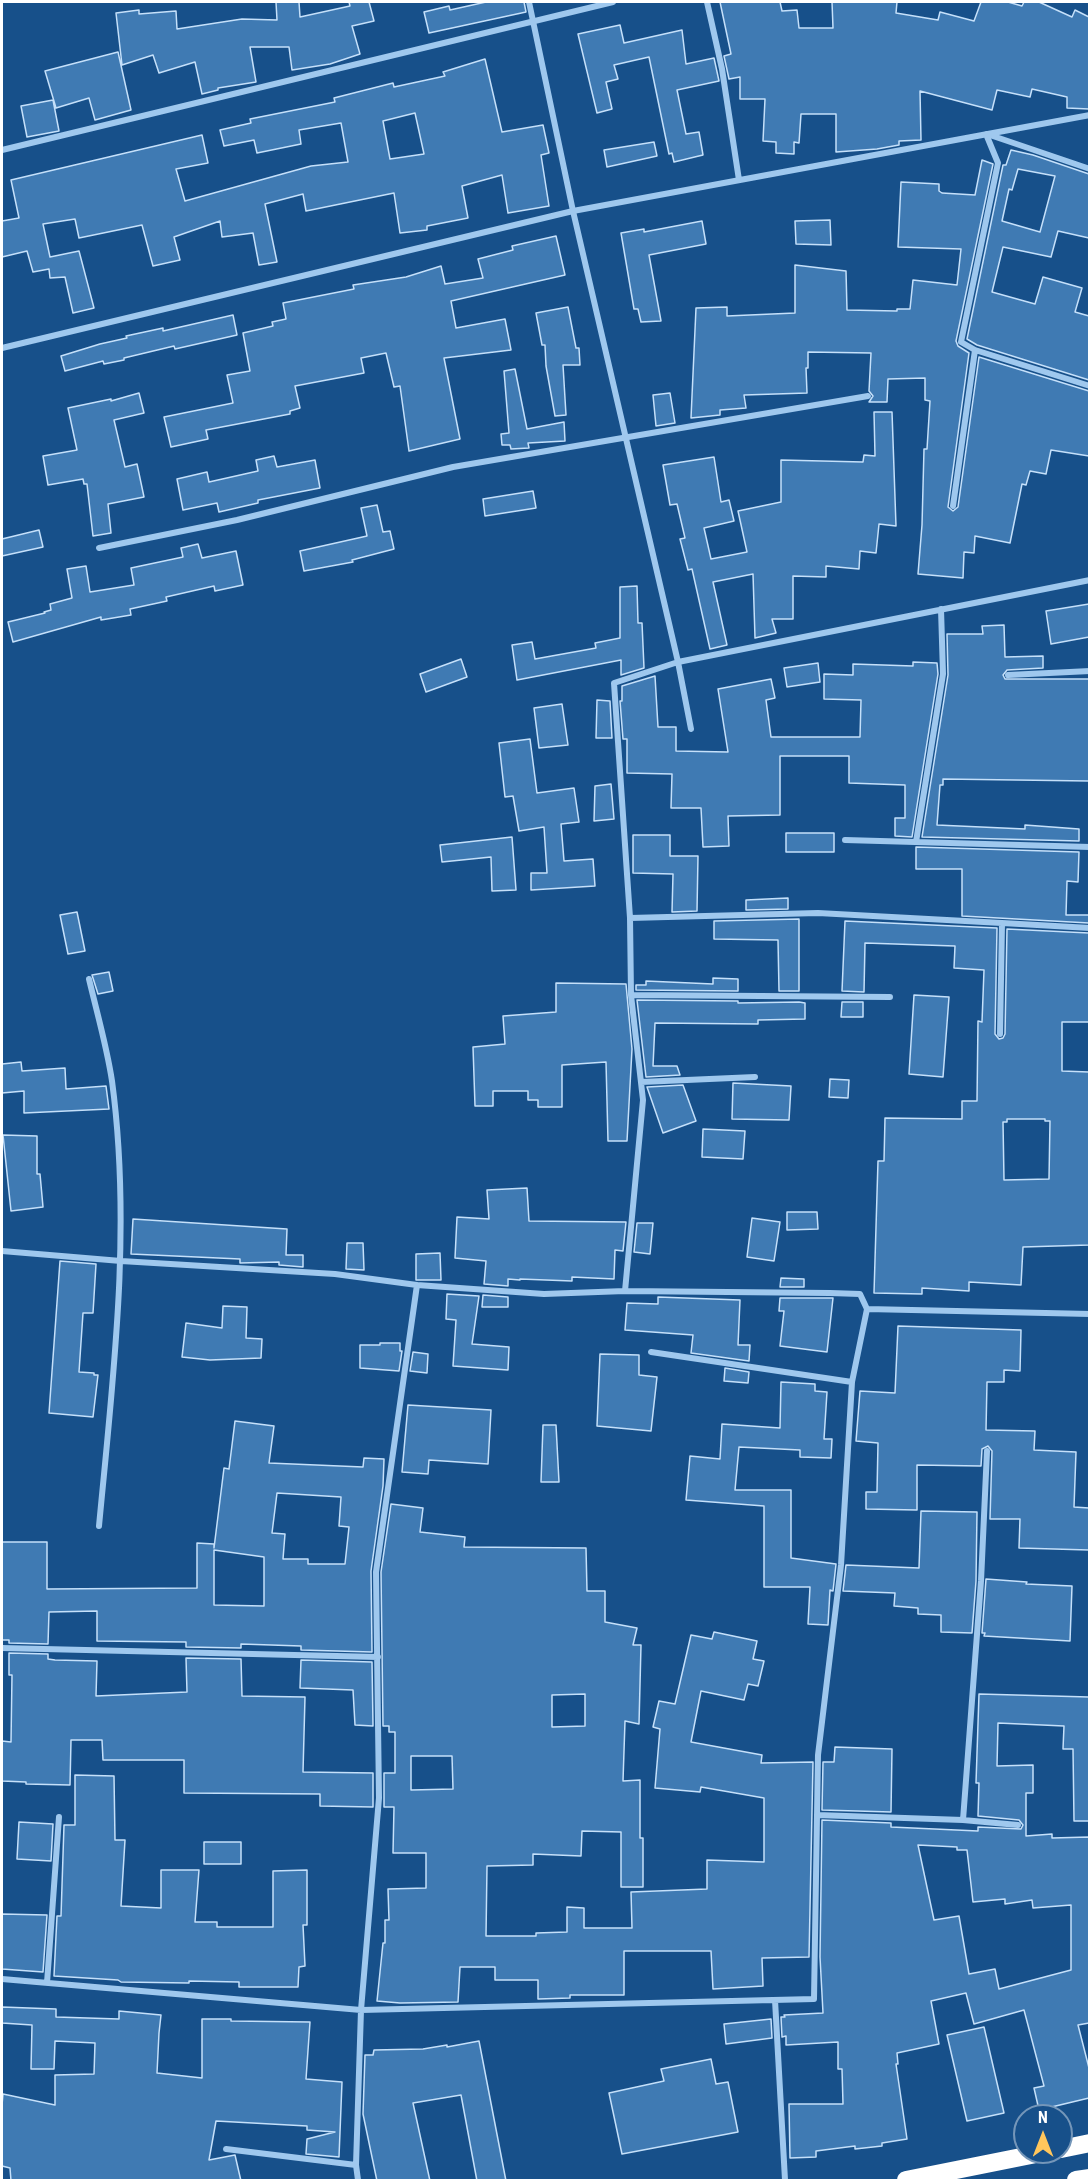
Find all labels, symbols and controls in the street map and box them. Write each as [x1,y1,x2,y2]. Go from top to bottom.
north arrow [1013,2104,1073,2164]
text: N [1038,2108,1048,2127]

